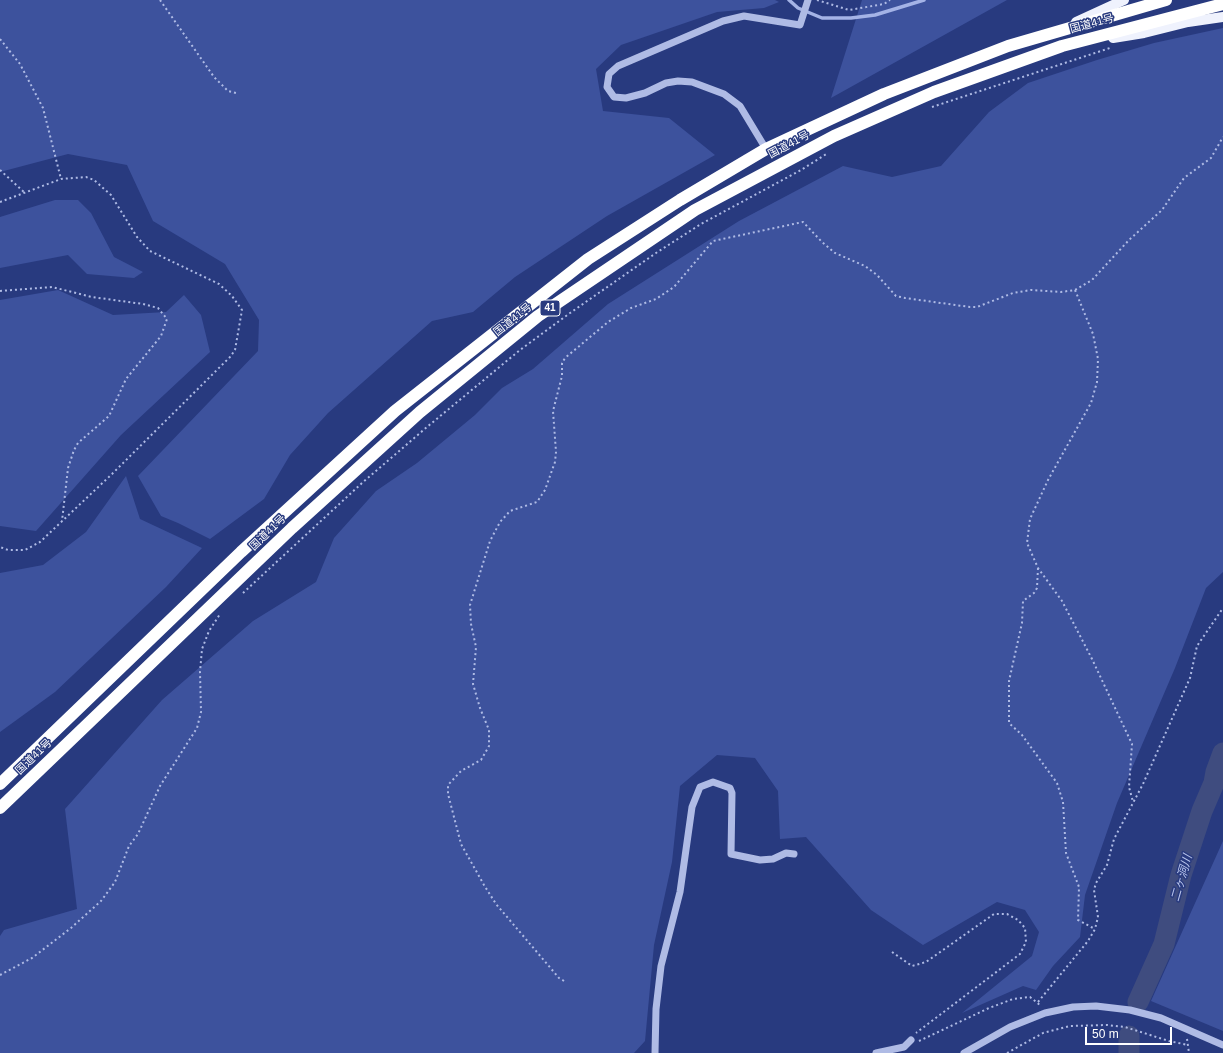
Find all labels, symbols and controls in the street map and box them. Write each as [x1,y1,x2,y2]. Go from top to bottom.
street label: 国道41号 [1068,12,1116,36]
street label: 国道41号 [766,129,812,161]
road number: 41 [540,300,560,316]
street label: 国道41号 [491,301,535,339]
street label: 国道41号 [247,513,289,553]
street label: 国道41号 [13,737,55,777]
water label: 二ヶ洞川 [1168,853,1196,903]
scale bar [1087,1019,1174,1045]
text: 50 m [1092,1027,1119,1041]

